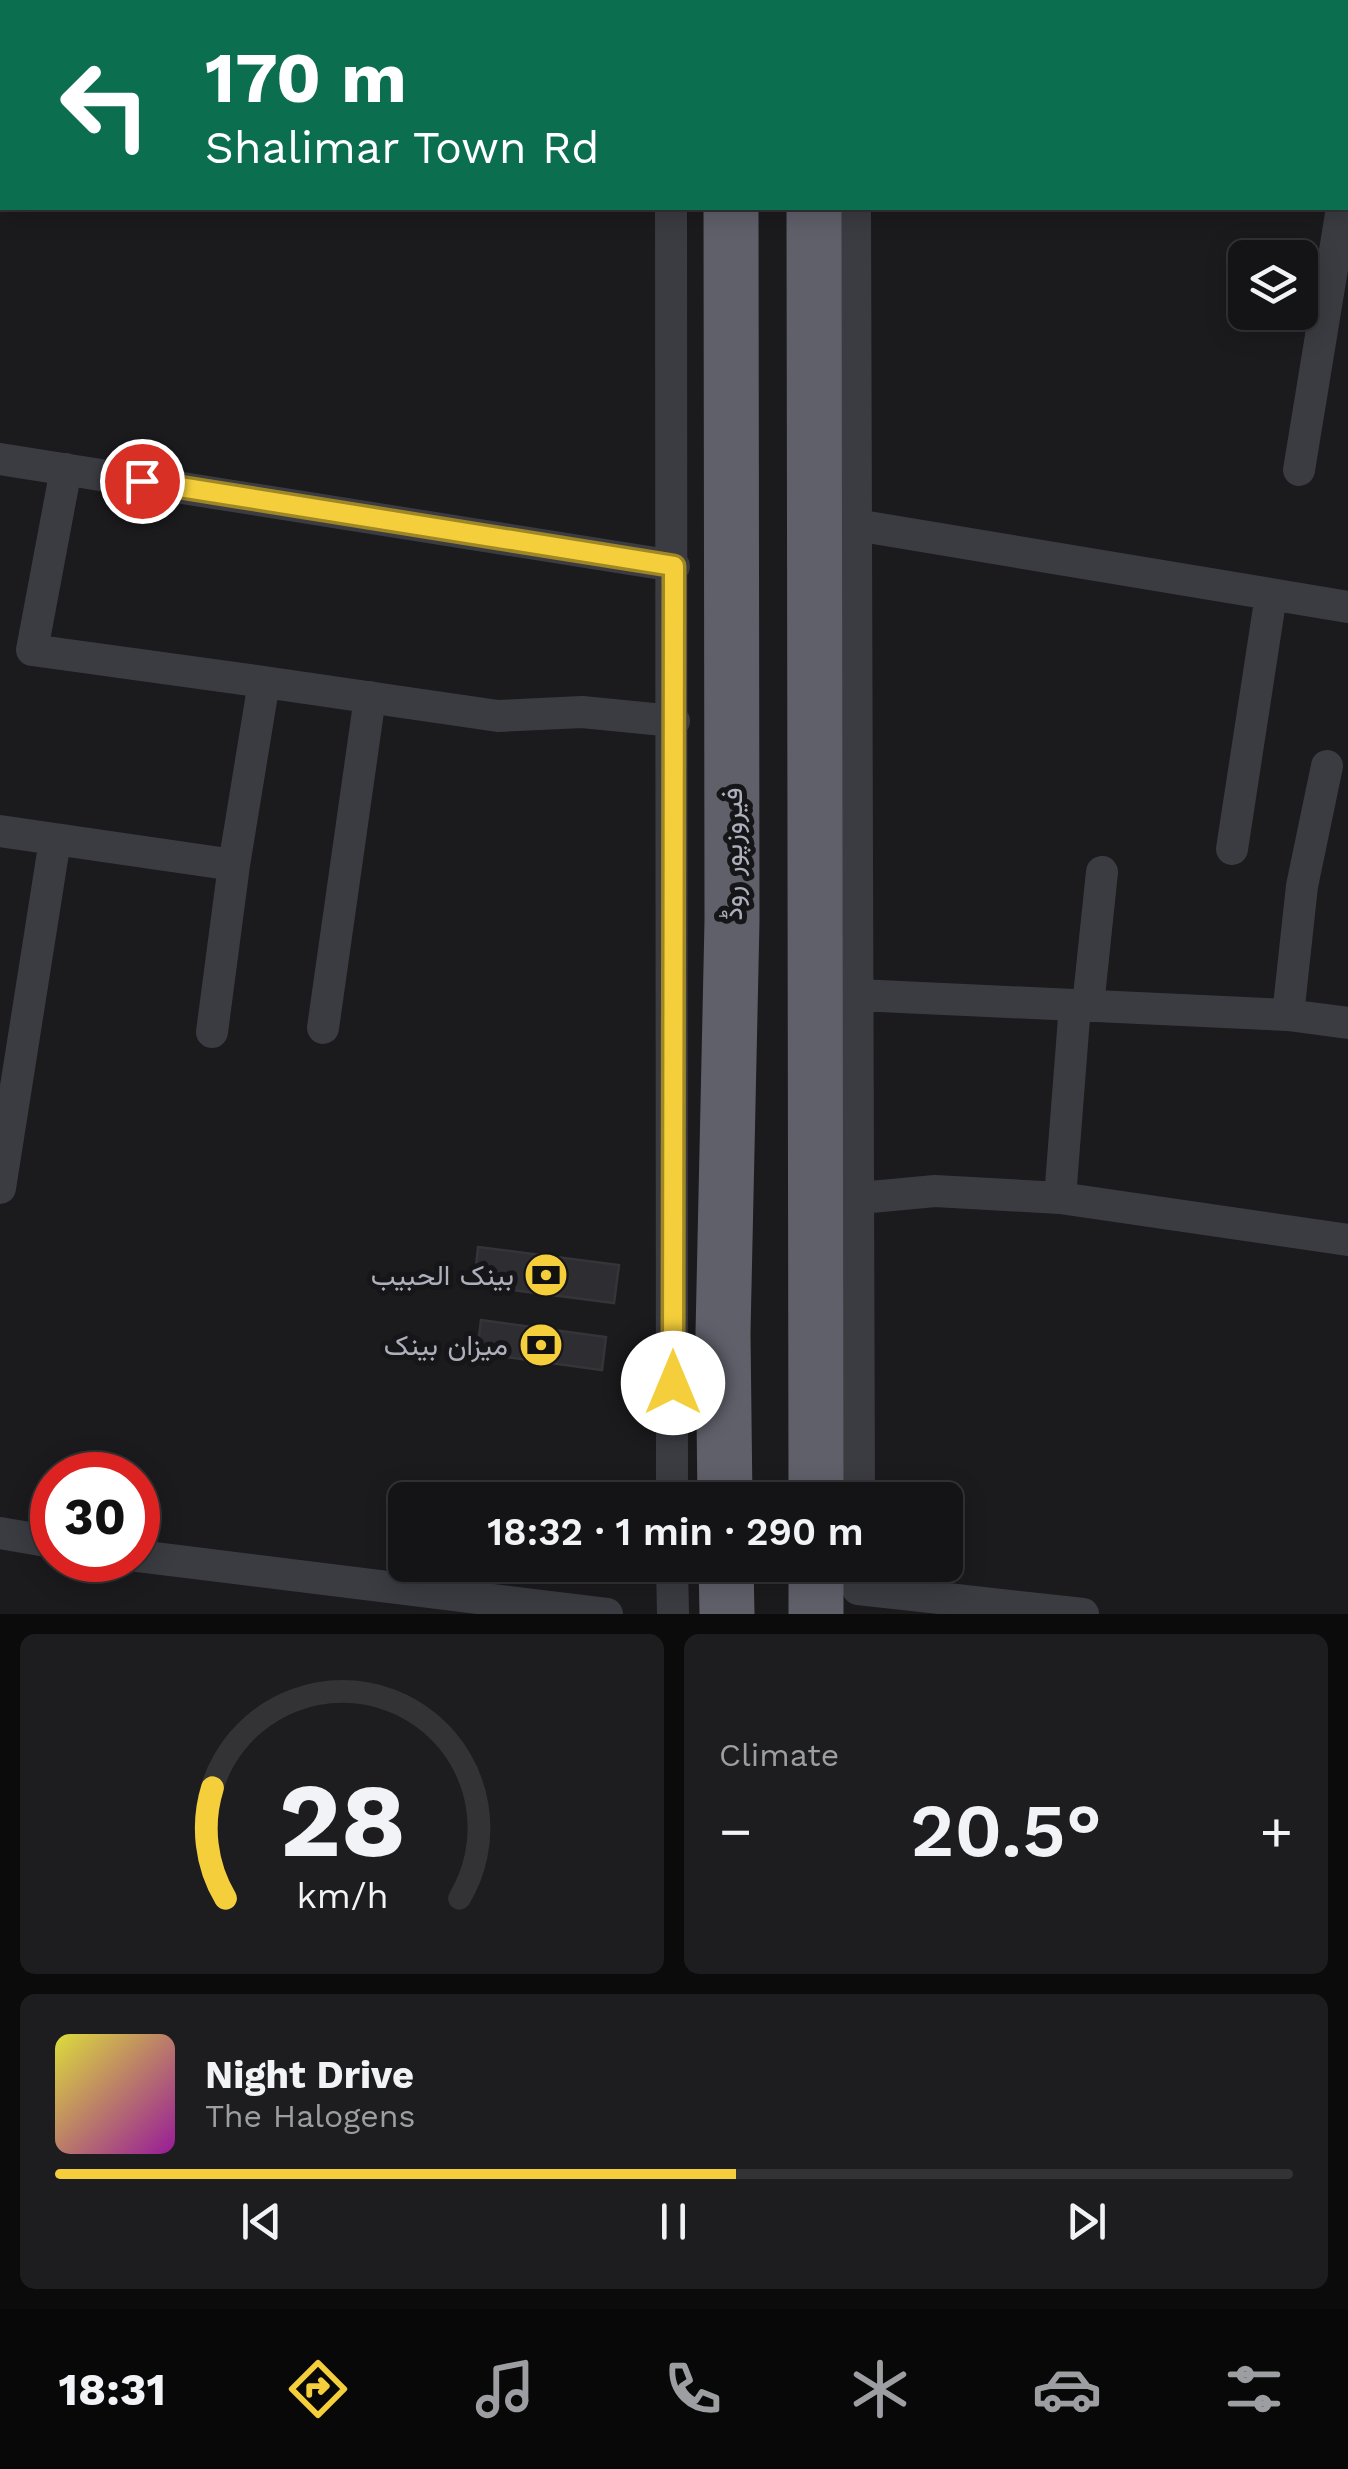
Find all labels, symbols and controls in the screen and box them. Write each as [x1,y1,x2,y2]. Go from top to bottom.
text: 170 m [205,37,407,119]
icon: left [40,40,170,170]
text: Shalimar Town Rd [205,121,599,174]
map controls [1228,240,1318,330]
button: layers [1228,240,1318,330]
pin [100,439,185,524]
icon: arrive [115,454,170,509]
street label: فیروزپور روڈ [716,787,751,921]
bank icon: بينک الحبيب [523,1252,569,1298]
place label: بينک الحبيب [371,1259,514,1292]
bank icon: میزان بینک [518,1322,564,1368]
place label: میزان بینک [384,1329,508,1363]
position arrow [621,1331,725,1435]
speed limit sign: 30 [30,1452,160,1582]
text: 18:32 · 1 min · 290 m [487,1510,864,1554]
text: Climate [719,1736,839,1774]
text: 28 [278,1759,406,1881]
text: 20.5° [910,1786,1102,1874]
text: − [719,1799,752,1863]
text: + [1260,1799,1293,1863]
text: km/h [296,1875,388,1917]
text: Night Drive [205,2053,414,2097]
text: The Halogens [205,2097,415,2135]
icon: previous [234,2194,289,2249]
icon: pause [646,2194,701,2249]
icon: next [1059,2194,1114,2249]
icon: directions [283,2354,353,2424]
icon: music [470,2354,540,2424]
icon: phone [658,2354,728,2424]
icon: climate [845,2354,915,2424]
icon: car [1032,2354,1102,2424]
icon: filters [1219,2354,1289,2424]
text: 18:31 [59,2363,166,2416]

